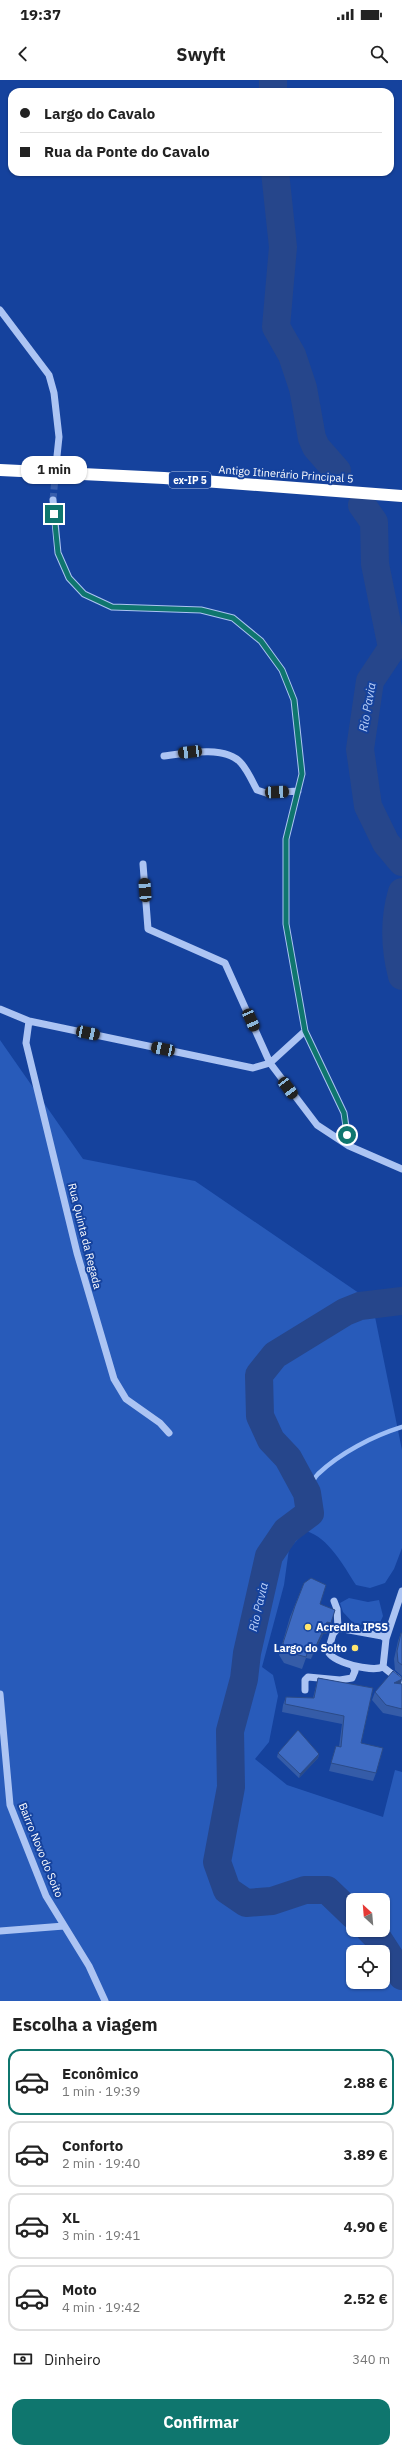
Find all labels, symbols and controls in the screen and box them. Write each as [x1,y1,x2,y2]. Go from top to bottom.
text: 19:37 [20,5,61,24]
icon: back [12,43,34,65]
text: Swyft [176,43,226,66]
icon: search [368,43,390,65]
text: Largo do Cavalo [44,104,155,123]
text: Rua da Ponte do Cavalo [44,142,210,161]
callout: 1 min [21,456,87,484]
text: 1 min [37,461,71,478]
street label: Antigo Itinerário Principal 5 [218,462,354,486]
road number: ex-IP 5 [169,472,211,488]
route end [45,505,63,523]
water label: Rio Pavia [355,681,379,733]
car [177,745,203,759]
car [265,785,289,799]
car [138,878,152,902]
car [241,1007,261,1033]
car [75,1025,101,1041]
car [150,1041,176,1057]
car [276,1075,300,1101]
route start [338,1126,356,1144]
street label: Rua Quinta da Regada [65,1182,105,1291]
water label: Rio Pavia [245,1581,271,1633]
place label: Acredita IPSS [316,1620,388,1634]
marker: Acredita IPSS [303,1622,313,1632]
place label: Largo do Soito [274,1641,347,1655]
marker: Largo do Soito [350,1643,360,1653]
street label: Bairro Novo do Soito [16,1801,66,1899]
north arrow [346,1893,390,1937]
map controls [346,1893,390,1989]
button: locate [346,1945,390,1989]
text: Escolha a viagem [12,2013,158,2036]
icon: car [14,2064,50,2100]
text: Econômico [62,2064,138,2083]
text: 2.88 € [343,2073,388,2092]
text: 1 min · 19:39 [62,2083,140,2100]
icon: car [14,2136,50,2172]
text: Conforto [62,2136,123,2155]
text: 3.89 € [343,2145,388,2164]
text: 2 min · 19:40 [62,2155,140,2172]
icon: car [14,2208,50,2244]
text: XL [62,2208,80,2227]
text: 4.90 € [343,2217,388,2236]
text: 3 min · 19:41 [62,2227,140,2244]
icon: car [14,2280,50,2316]
text: Moto [62,2280,97,2299]
text: 2.52 € [343,2289,388,2308]
text: 4 min · 19:42 [62,2299,140,2316]
icon: cash [12,2348,34,2370]
text: Dinheiro [44,2350,101,2369]
text: 340 m [352,2351,390,2368]
button: Confirmar [12,2399,390,2445]

